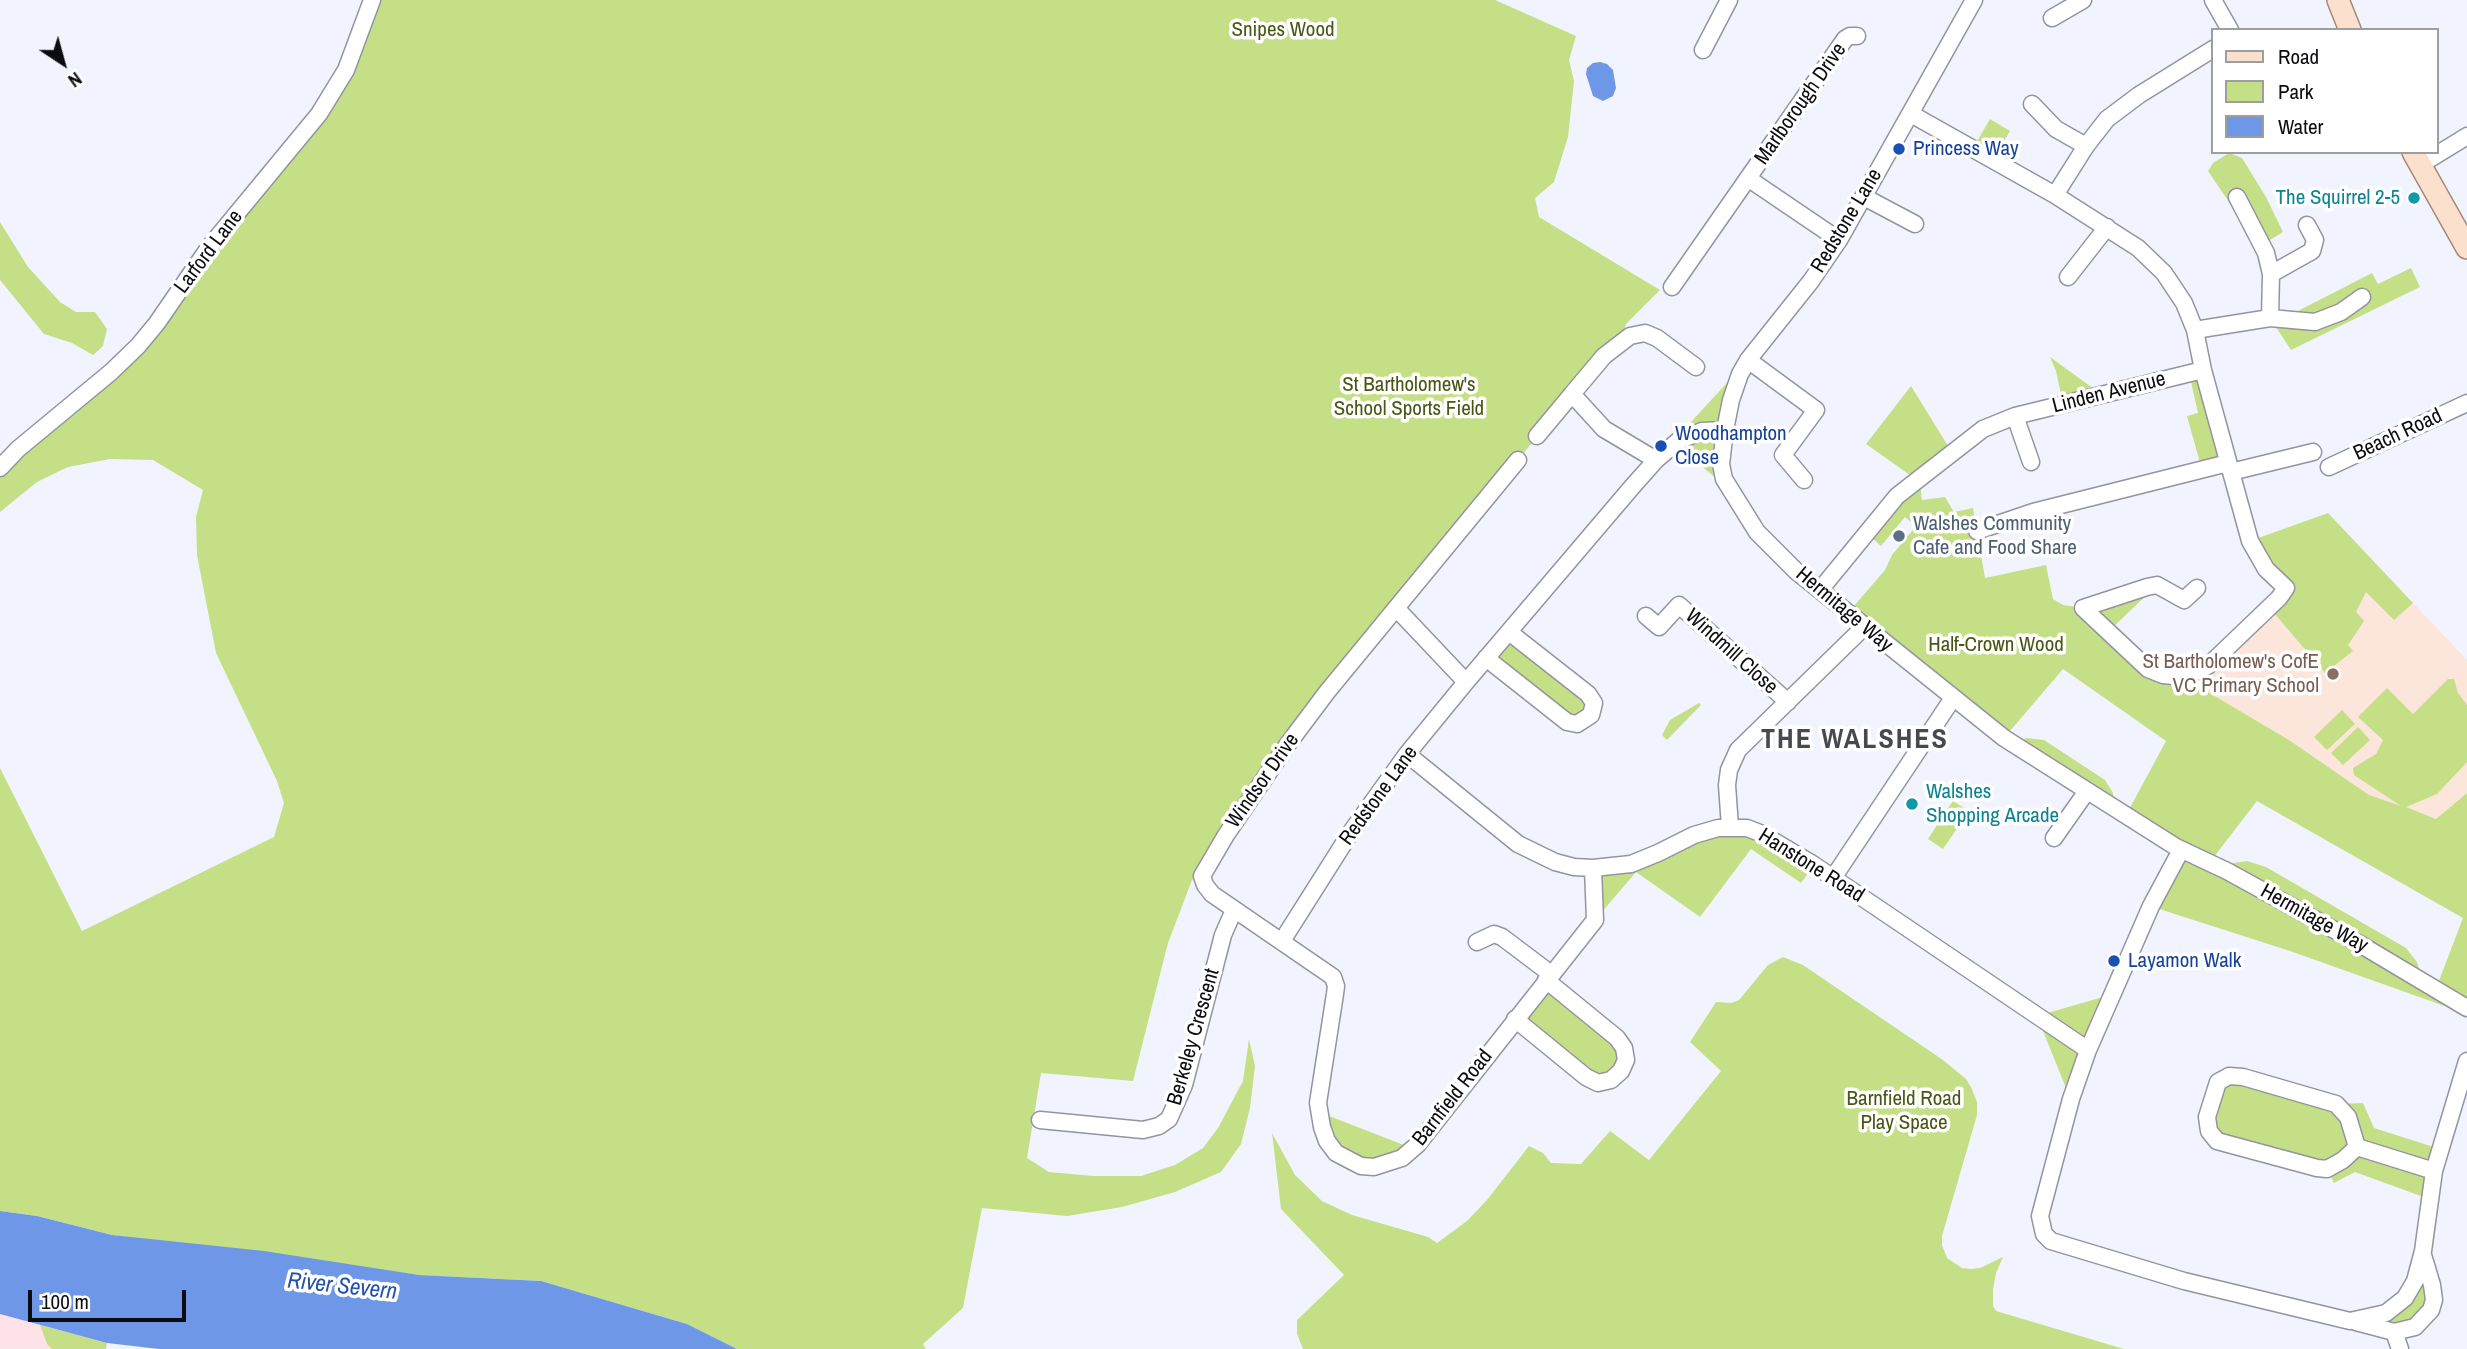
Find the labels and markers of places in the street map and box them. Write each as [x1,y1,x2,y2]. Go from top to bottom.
place label: Princess Way [1913,136,2019,162]
marker: Princess Way [1891,141,1907,157]
place label: The Squirrel 2-5 [2276,185,2400,211]
marker: The Squirrel 2-5 [2406,190,2422,206]
place label: Woodhampton Close [1675,421,1787,471]
marker: Woodhampton Close [1653,438,1669,454]
place label: Walshes Community Cafe and Food Share [1913,511,2077,561]
marker: Walshes Community Cafe and Food Share [1891,528,1907,544]
place label: St Bartholomew's CofE VC Primary School [2142,649,2319,699]
marker: St Bartholomew's CofE VC Primary School [2325,666,2341,682]
place label: Walshes Shopping Arcade [1926,779,2059,829]
marker: Walshes Shopping Arcade [1904,796,1920,812]
place label: Layamon Walk [2128,948,2241,974]
marker: Layamon Walk [2106,953,2122,969]

